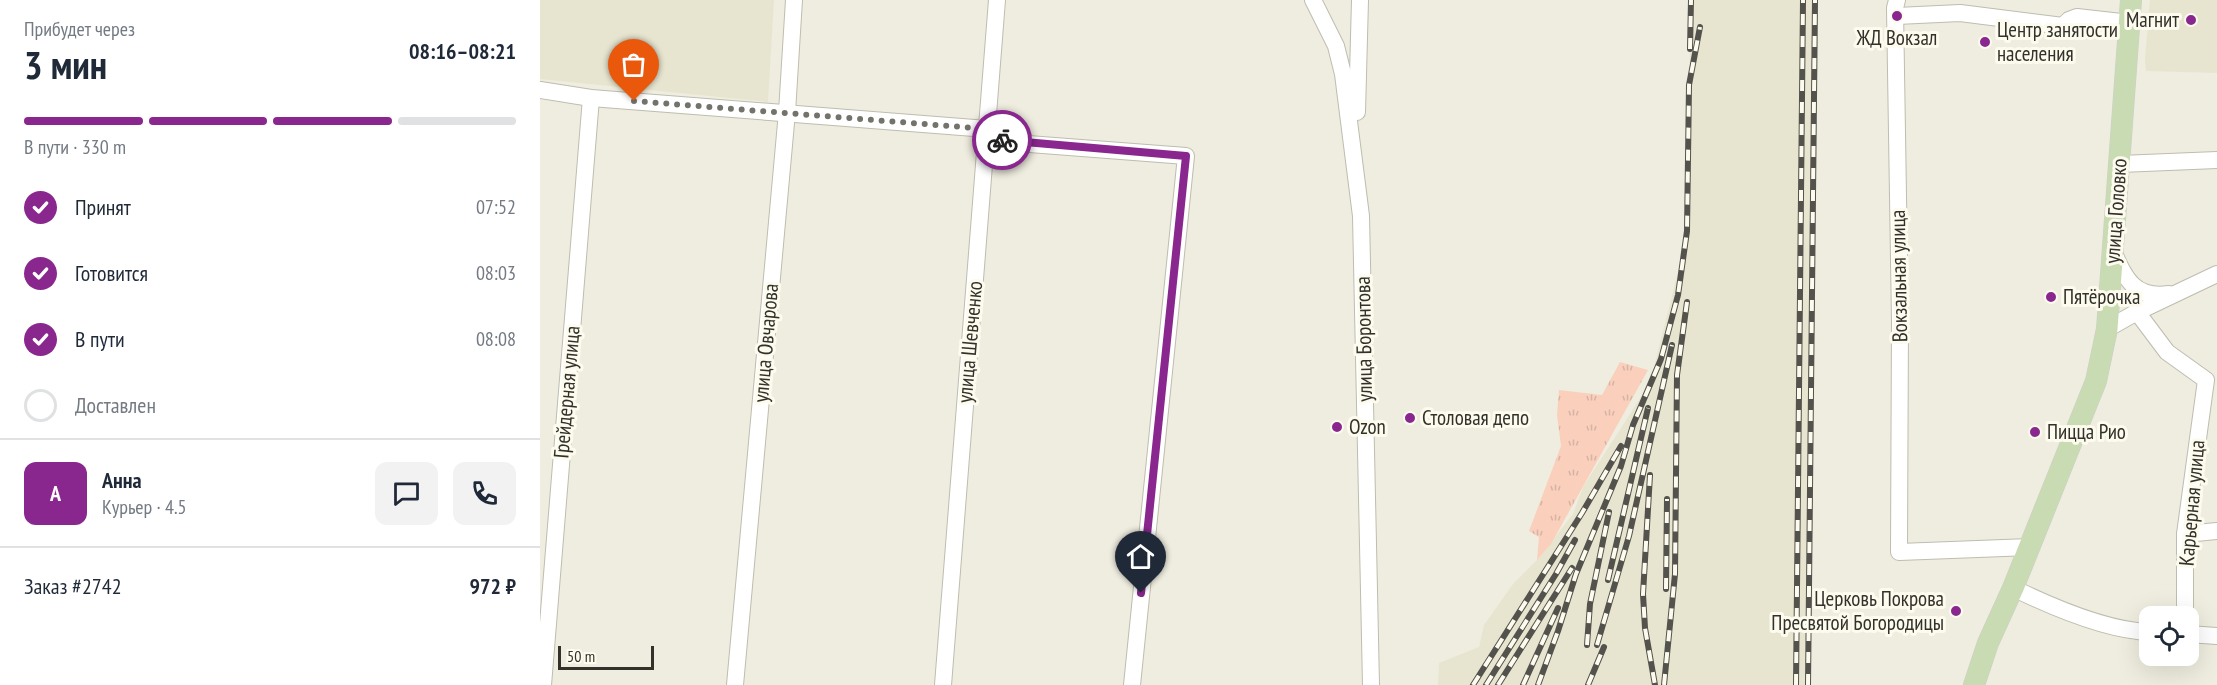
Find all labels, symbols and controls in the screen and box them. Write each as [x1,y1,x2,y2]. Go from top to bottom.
place label: Магнит [2126,6,2179,33]
marker: ЖД Вокзал [1890,9,1904,23]
marker: Магнит [2184,13,2198,27]
text: Прибудет через [24,16,135,42]
place label: Центр занятости населения [1997,16,2118,67]
place label: ЖД Вокзал [1856,24,1937,51]
marker: Центр занятости населения [1978,35,1992,49]
text: 08:16–08:21 [409,37,516,65]
text: 3 мин [24,39,107,90]
pin [608,39,659,101]
icon: bag [617,48,650,81]
courier [972,110,1032,170]
icon: bike [986,124,1019,157]
text: В пути · 330 m [24,134,126,160]
street label: улица Головко [2098,157,2133,264]
icon: check [24,191,57,224]
text: Принят [75,193,131,221]
text: 07:52 [476,194,516,220]
street label: Вокзальная улица [1884,210,1913,342]
icon: check [24,257,57,290]
text: Готовится [75,259,148,287]
text: 08:03 [476,260,516,286]
street label: улица Боронтова [1349,276,1378,402]
street label: улица Шевченко [951,280,988,404]
street label: улица Овчарова [747,282,784,404]
place label: Пятёрочка [2063,283,2140,310]
marker: Пятёрочка [2044,290,2058,304]
icon: check [24,323,57,356]
text: В пути [75,325,125,353]
street label: Грейдерная улица [547,325,586,459]
text: 08:08 [476,326,516,352]
text: Доставлен [75,391,156,419]
place label: Столовая депо [1422,404,1529,431]
marker: Столовая депо [1403,411,1417,425]
place label: Ozon [1349,413,1386,440]
place label: Пицца Рио [2047,418,2126,445]
marker: Ozon [1330,420,1344,434]
marker: Пицца Рио [2028,425,2042,439]
street label: Карьерная улица [2173,439,2210,567]
button: chat [375,462,438,525]
button: phone [453,462,516,525]
text: Анна [102,466,142,494]
text: А [50,479,61,507]
text: Курьер · 4.5 [102,494,187,520]
pin [1115,531,1166,593]
icon: home [1124,540,1157,573]
text: Заказ #2742 [24,572,122,600]
text: 972 ₽ [469,572,516,600]
place label: Церковь Покрова Пресвятой Богородицы [1771,585,1944,636]
marker: Церковь Покрова Пресвятой Богородицы [1949,604,1963,618]
map controls [2139,606,2199,666]
button: locate [2139,606,2199,666]
scale bar [558,643,654,670]
text: 50 m [567,646,595,666]

